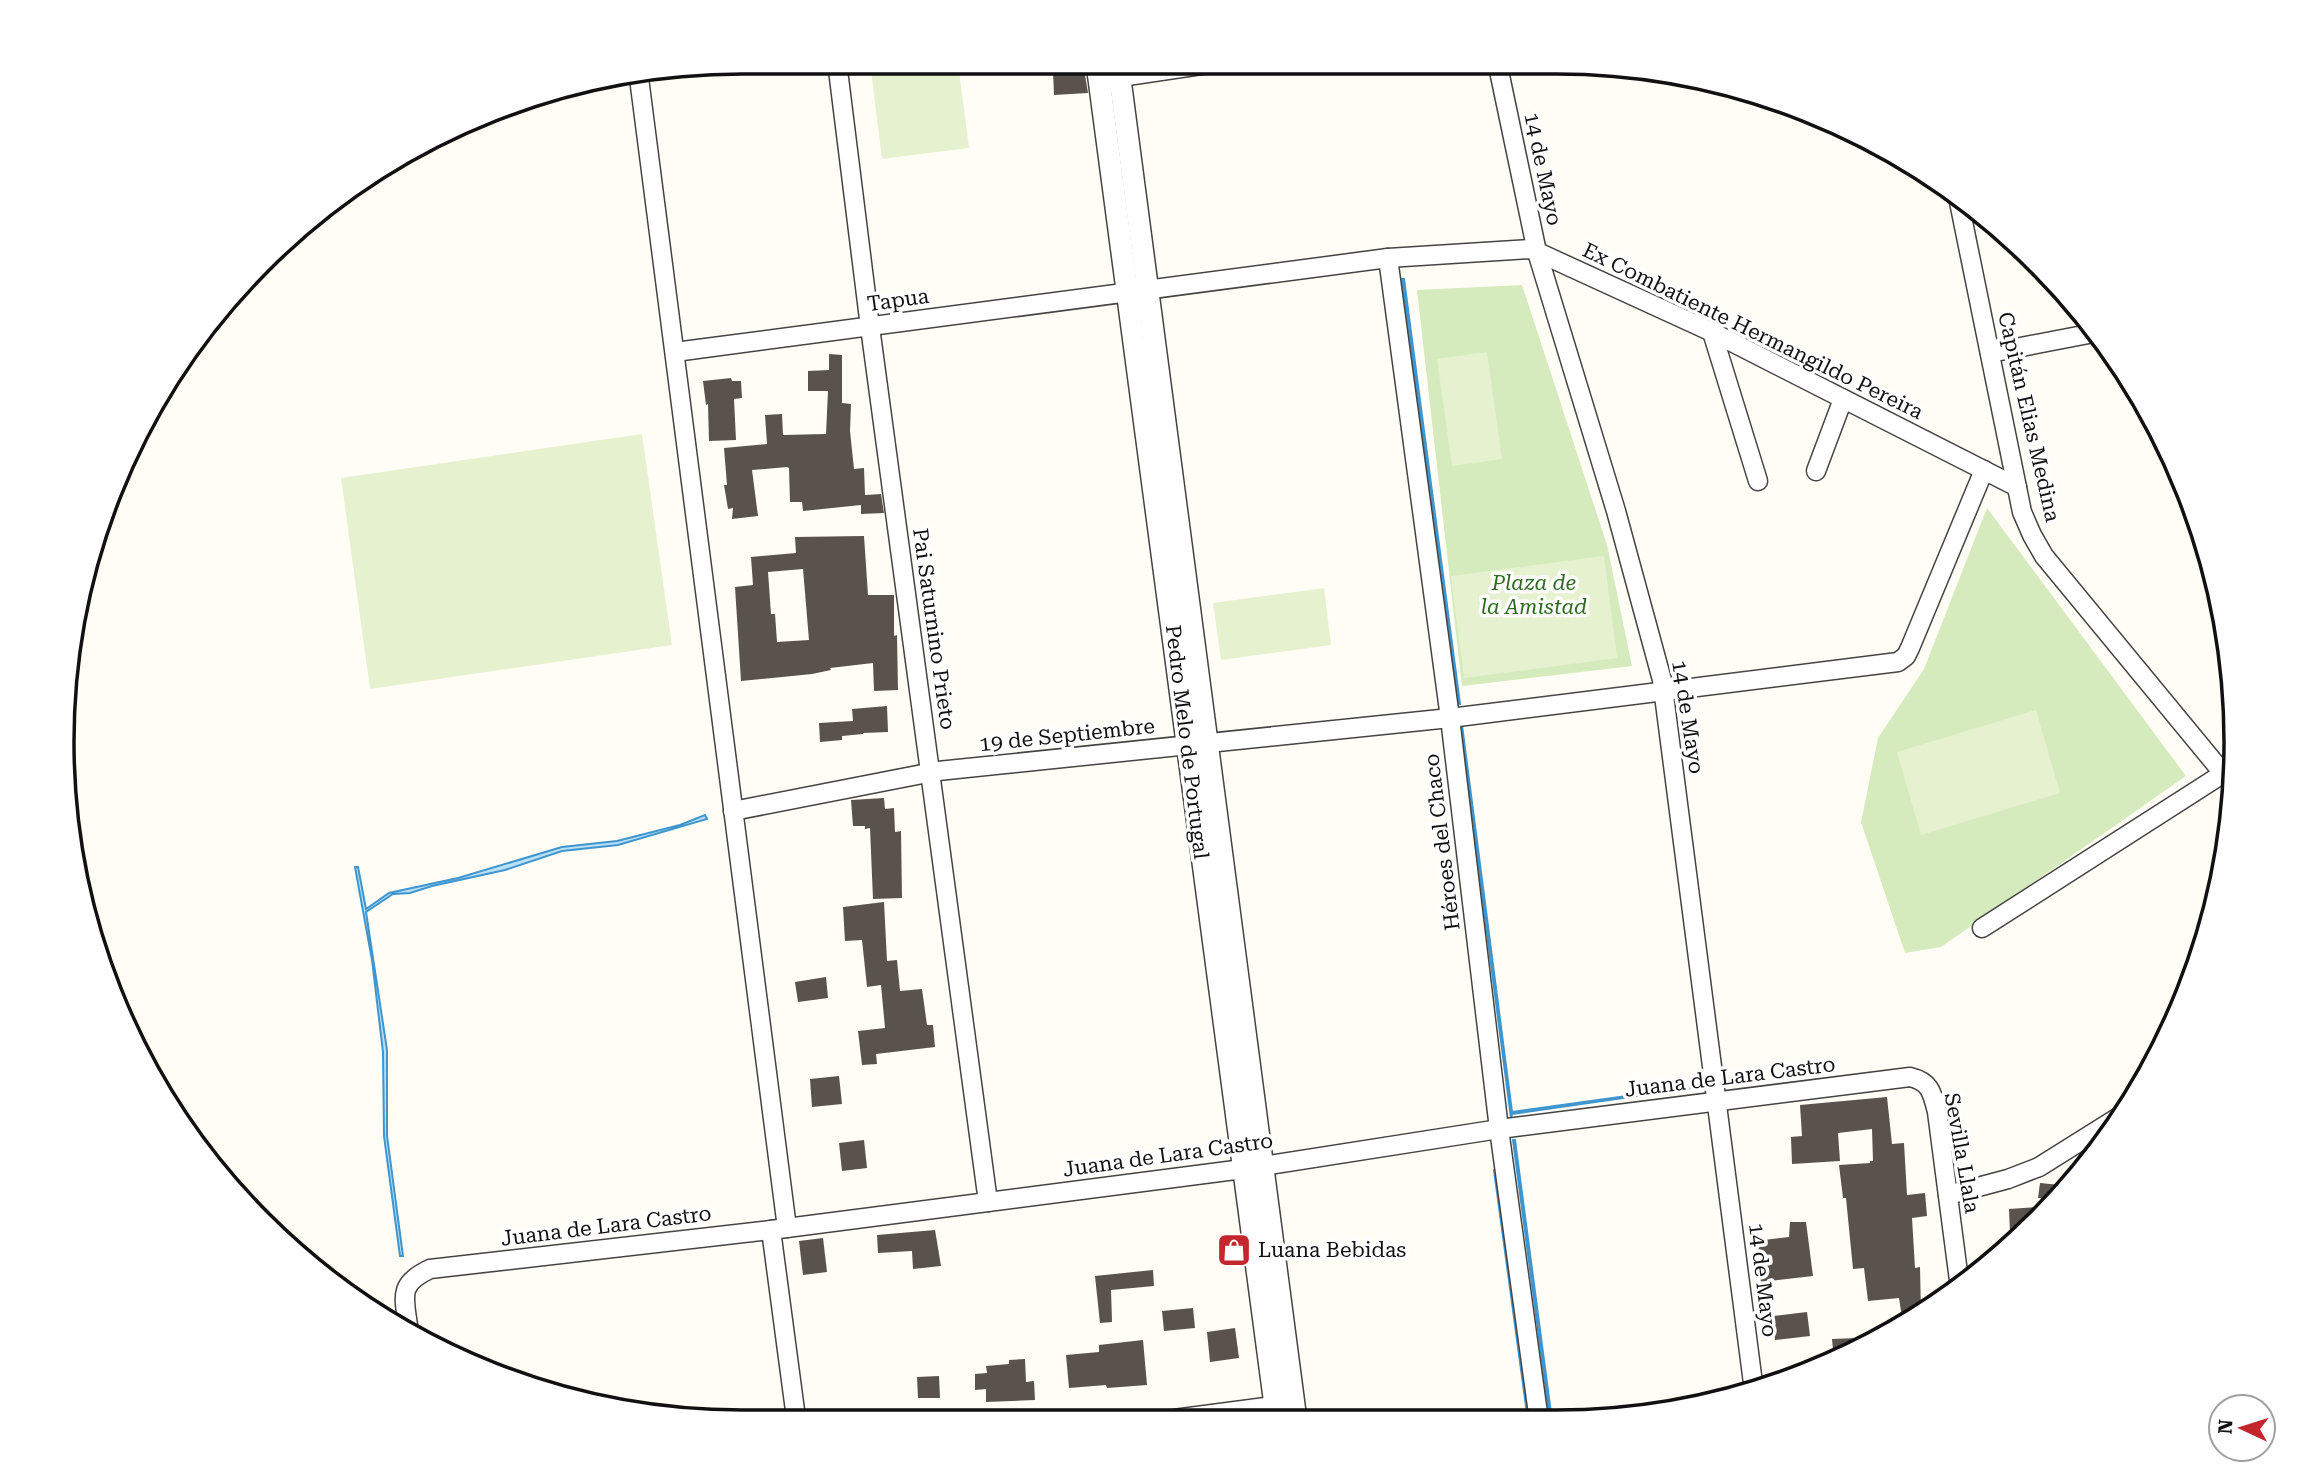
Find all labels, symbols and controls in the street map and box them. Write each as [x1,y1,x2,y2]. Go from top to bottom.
street label: 14 de Mayo [1519,110,1567,228]
street label: Ex Combatiente Hermangildo Pereira [1579,238,1928,424]
street label: Tapua [865,284,931,316]
street label: Capitán Elias Medina [1993,310,2065,525]
street label: Pai Saturnino Prieto [908,527,960,731]
park label: Plaza de la Amistad [1481,571,1587,619]
street label: Pedro Melo de Portugal [1161,623,1213,861]
street label: 14 de Mayo [1667,658,1709,776]
street label: 19 de Septiembre [978,714,1156,756]
street label: Héroes del Chaco [1419,752,1465,932]
street label: Juana de Lara Castro [1623,1052,1837,1102]
street label: Sevilla Llala [1940,1091,1985,1216]
street label: Juana de Lara Castro [1061,1128,1275,1182]
street label: Juana de Lara Castro [499,1201,713,1251]
street label: 14 de Mayo [1744,1222,1782,1338]
shop icon: Luana Bebidas [1215,1231,1253,1269]
place label: Luana Bebidas [1258,1238,1406,1262]
north arrow [2207,1393,2277,1463]
text: N [2214,1418,2238,1435]

